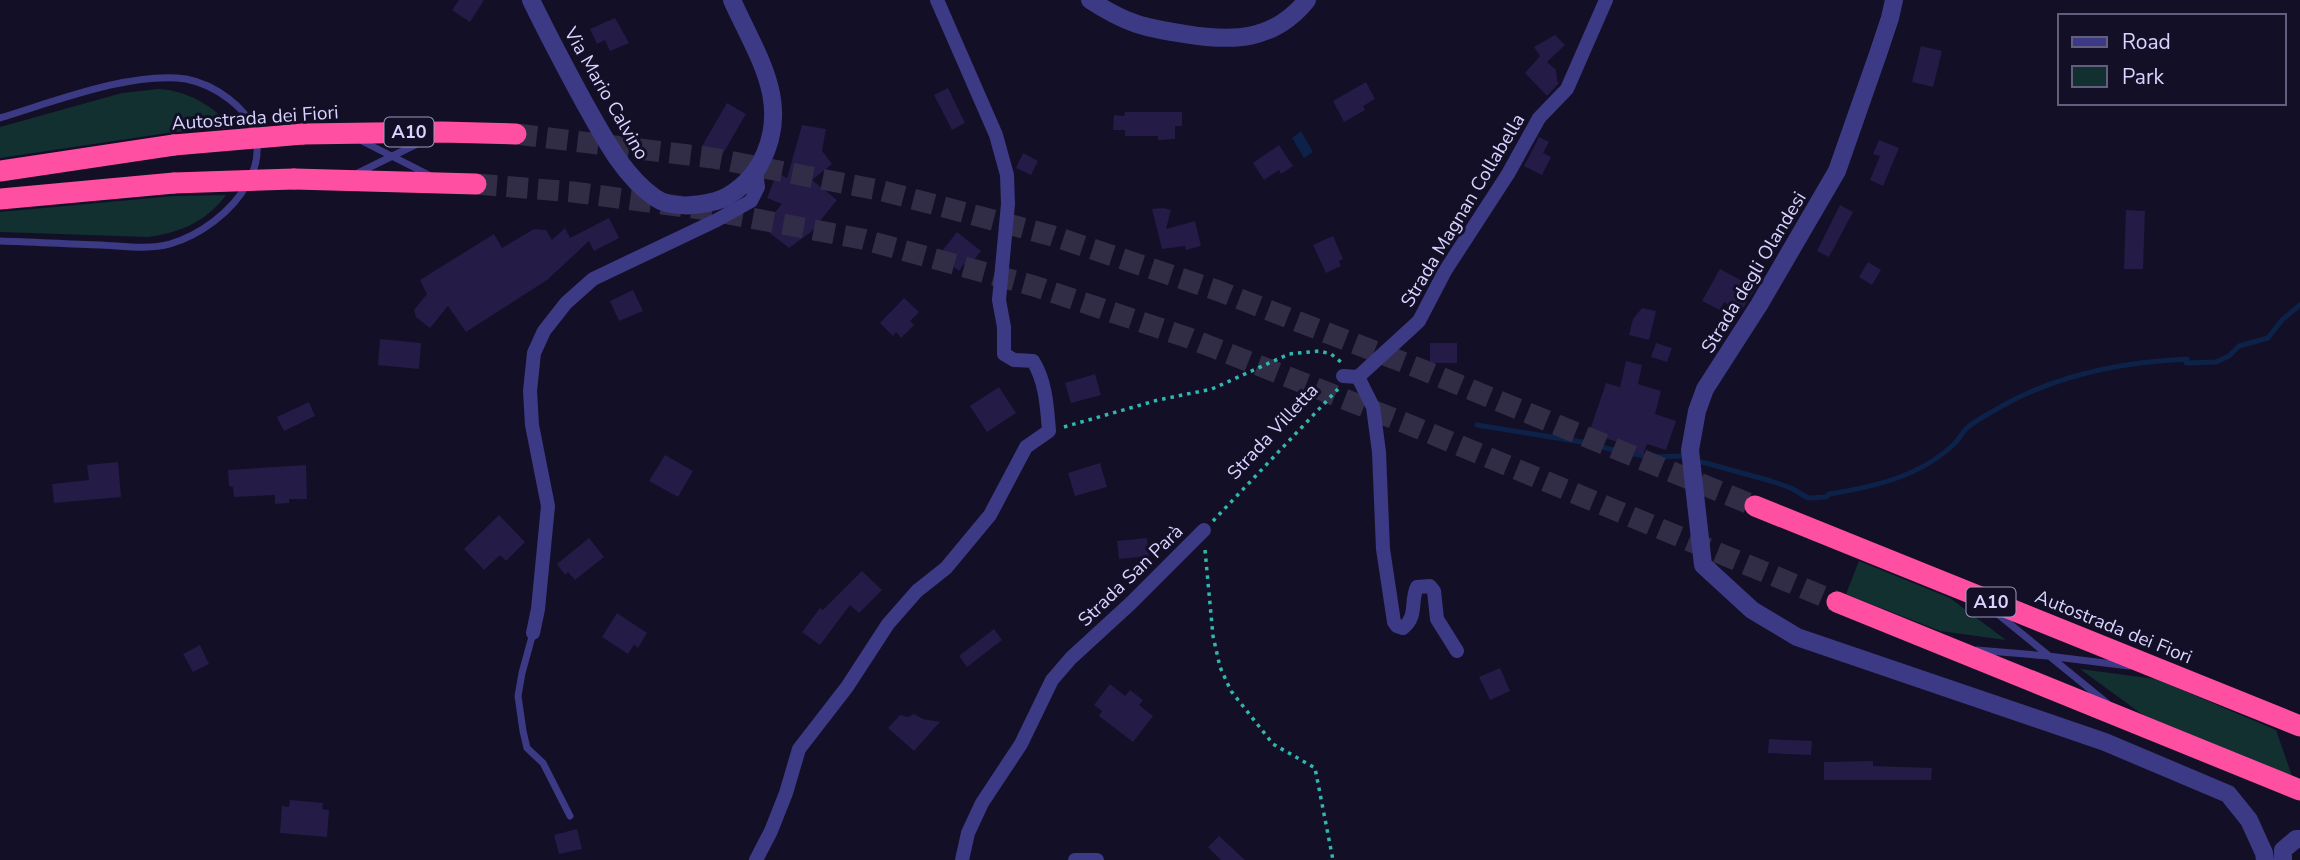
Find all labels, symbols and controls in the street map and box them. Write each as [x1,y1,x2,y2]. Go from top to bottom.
legend [2058,14,2286,105]
street label: Via Mario Calvino [557,22,655,164]
text: Road [2122,28,2171,56]
text: Park [2122,63,2164,91]
street label: Autostrada dei Fiori [171,99,339,137]
street label: Strada Magnan Collabella [1395,109,1531,312]
road number: A10 [384,118,434,146]
street label: Strada degli Olandesi [1695,187,1812,358]
street label: Strada Villetta [1221,378,1324,486]
street label: Strada San Parà [1072,519,1189,633]
street label: Autostrada dei Fiori [2031,584,2196,670]
road number: A10 [1966,588,2016,616]

